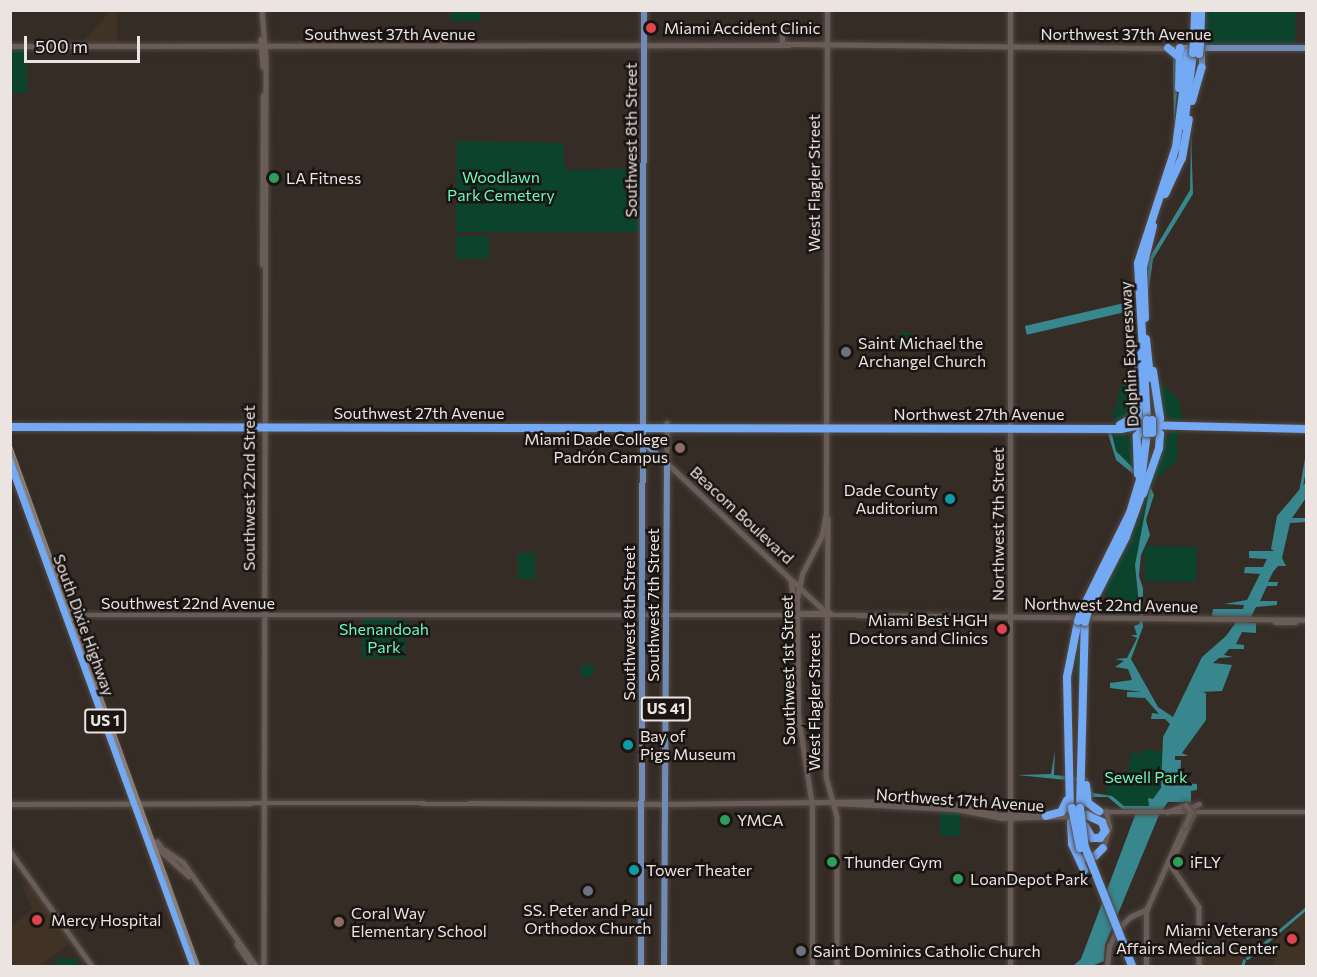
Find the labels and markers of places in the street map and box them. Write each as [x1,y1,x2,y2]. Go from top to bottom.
place label: Miami Accident Clinic [664,18,820,38]
marker: Miami Accident Clinic [642,19,660,37]
place label: LA Fitness [286,168,361,188]
marker: LA Fitness [267,171,281,185]
place label: Saint Michael the Archangel Church [858,333,986,371]
marker: Saint Michael the Archangel Church [839,345,853,359]
place label: Miami Dade College Padrón Campus [524,429,668,467]
marker: Miami Dade College Padrón Campus [673,441,687,455]
place label: Dade County Auditorium [844,480,938,518]
marker: Dade County Auditorium [943,492,957,506]
place label: Miami Best HGH Doctors and Clinics [849,610,988,648]
marker: Miami Best HGH Doctors and Clinics [993,620,1011,638]
place label: Bay of Pigs Museum [640,726,736,764]
marker: Bay of Pigs Museum [621,738,635,752]
place label: YMCA [737,810,784,830]
marker: YMCA [718,813,732,827]
place label: Thunder Gym [844,852,942,872]
place label: iFLY [1190,852,1221,872]
marker: Thunder Gym [825,855,839,869]
marker: iFLY [1171,855,1185,869]
place label: Tower Theater [646,860,752,880]
marker: Tower Theater [627,863,641,877]
place label: LoanDepot Park [970,869,1088,889]
marker: LoanDepot Park [951,872,965,886]
marker: SS. Peter and Paul Orthodox Church [581,884,595,898]
place label: SS. Peter and Paul Orthodox Church [523,900,653,938]
place label: Coral Way Elementary School [351,903,487,941]
place label: Mercy Hospital [51,910,161,930]
marker: Mercy Hospital [28,911,46,929]
marker: Coral Way Elementary School [332,915,346,929]
place label: Miami Veterans Affairs Medical Center [1116,920,1278,958]
marker: Miami Veterans Affairs Medical Center [1283,930,1301,948]
place label: Saint Dominics Catholic Church [813,941,1041,961]
marker: Saint Dominics Catholic Church [794,944,808,958]

